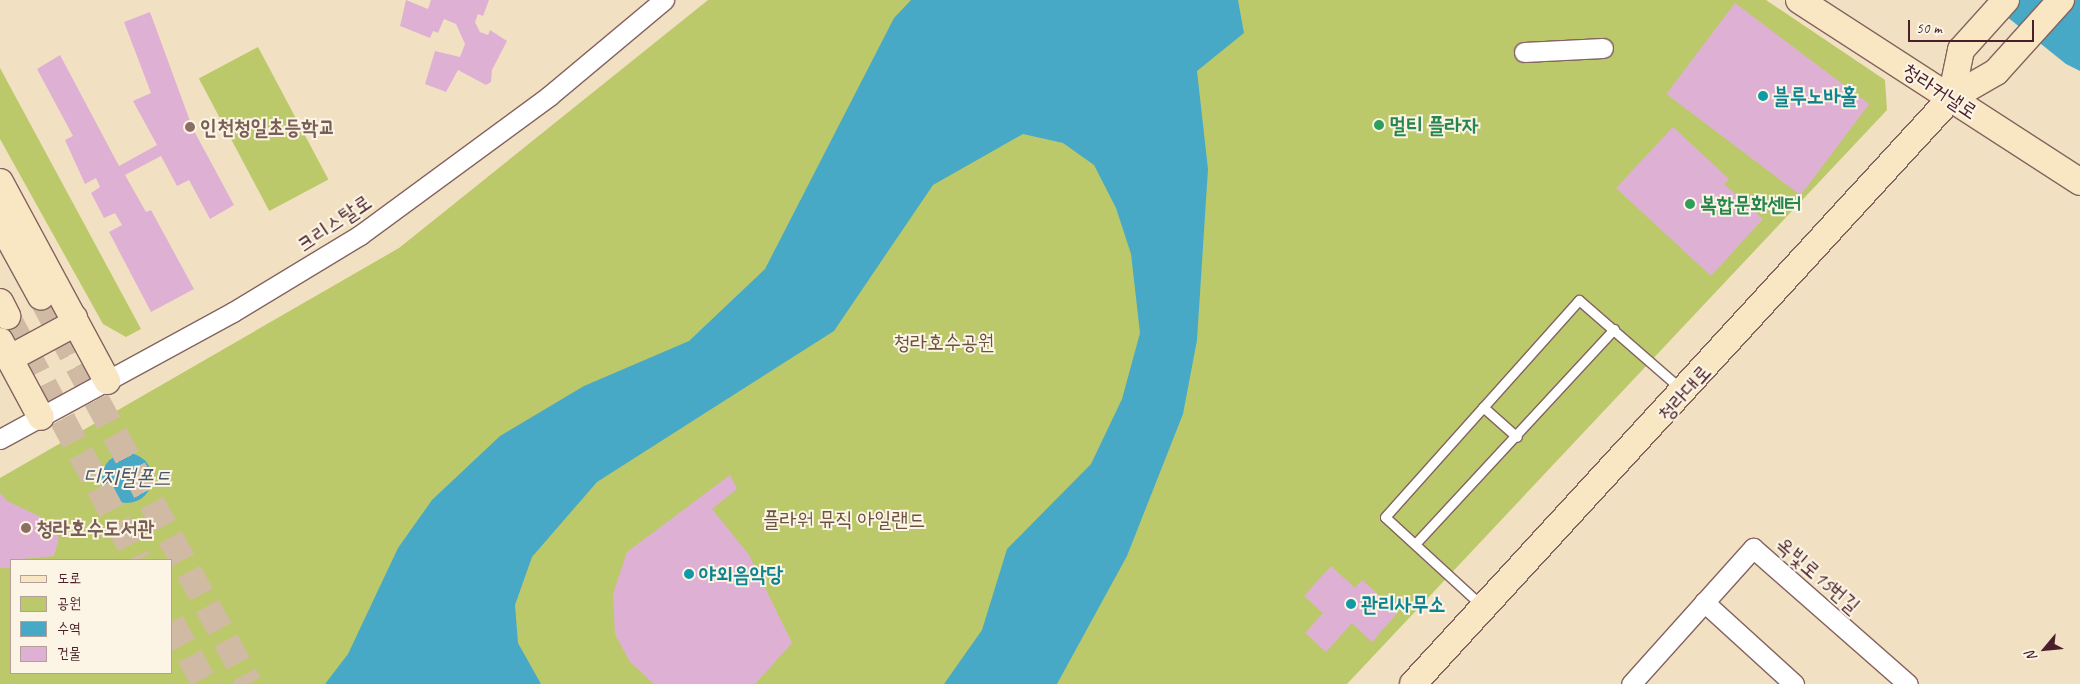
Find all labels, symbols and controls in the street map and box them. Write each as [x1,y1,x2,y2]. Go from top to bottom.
scale bar [1910,10,2036,42]
text: 50 m [1916,19,1942,38]
street label: 청라커낼로 [1898,57,1982,125]
place label: 블루노바홀 [1773,83,1857,109]
marker: 블루노바홀 [1757,90,1769,102]
place label: 멀티 플라자 [1389,112,1479,138]
place label: 인천청일초등학교 [200,114,335,140]
marker: 멀티 플라자 [1373,119,1385,131]
marker: 인천청일초등학교 [184,121,196,133]
street label: 크리스탈로 [292,189,376,257]
place label: 복합문화센터 [1700,191,1801,217]
marker: 복합문화센터 [1684,198,1696,210]
park label: 청라호수공원 [893,329,995,355]
street label: 청라대로 [1652,359,1716,427]
water label: 디지털폰드 [83,465,171,491]
park label: 플라워 뮤직 아일랜드 [763,506,925,532]
place label: 청라호수도서관 [36,515,154,541]
marker: 청라호수도서관 [20,522,32,534]
street label: 옥빛로15번길 [1771,532,1865,618]
legend [10,559,172,674]
place label: 야외음악당 [699,561,783,587]
marker: 야외음악당 [683,568,695,580]
text: 도로 [57,569,81,588]
place label: 관리사무소 [1361,591,1445,617]
text: 공원 [57,594,81,613]
marker: 관리사무소 [1345,598,1357,610]
text: 수역 [57,619,81,638]
north arrow [2020,624,2070,674]
text: 건물 [57,644,81,663]
text: N [2022,648,2041,664]

